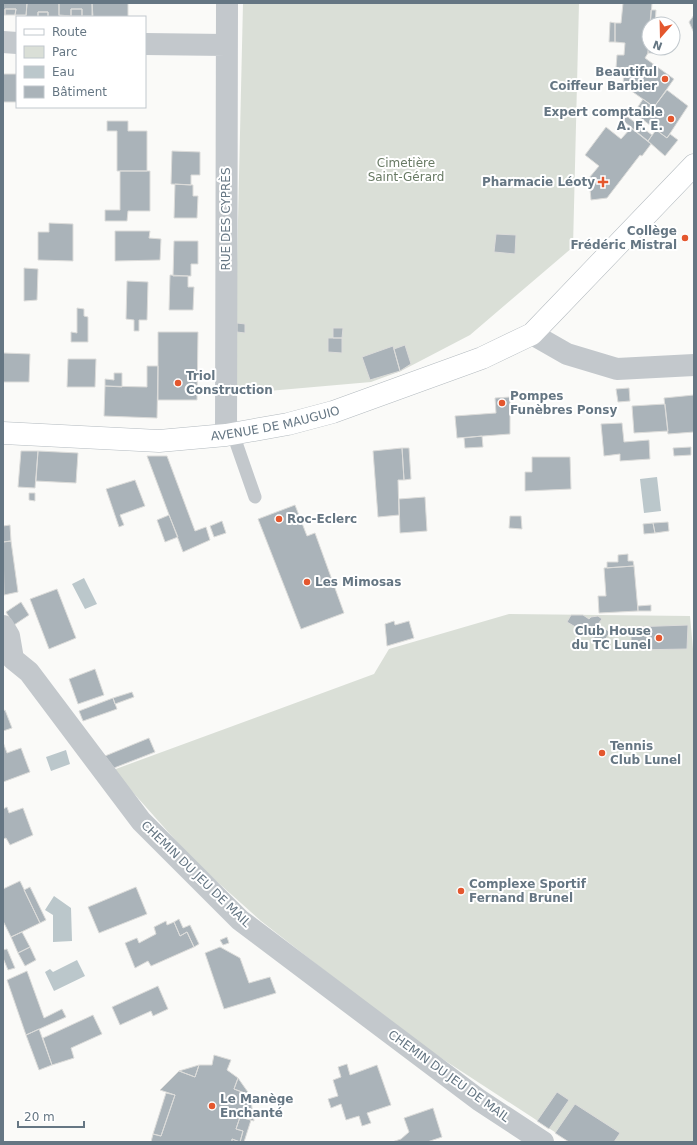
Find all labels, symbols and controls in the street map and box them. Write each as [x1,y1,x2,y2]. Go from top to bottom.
legend [16,16,146,108]
north arrow [641,16,681,56]
text: Route [52,25,87,39]
text: N [651,37,664,53]
text: Parc [52,45,77,59]
text: Eau [52,65,75,79]
place label: Beautiful Coiffeur Barbier [549,65,657,93]
marker: Beautiful Coiffeur Barbier [660,74,670,84]
text: Bâtiment [52,85,107,99]
place label: Expert comptable A. F. E. [543,105,663,133]
marker: Expert comptable A. F. E. [666,114,676,124]
park label: Cimetière Saint-Gérard [368,156,444,184]
street label: RUE DES CYPRÈS [218,167,233,271]
place label: Pharmacie Léoty [482,175,595,189]
marker: Pharmacie Léoty [598,177,608,187]
place label: Collège Frédéric Mistral [570,224,677,252]
marker: Collège Frédéric Mistral [680,233,690,243]
place label: Triol Construction [186,369,273,397]
marker: Triol Construction [173,378,183,388]
place label: Pompes Funèbres Ponsy [510,389,618,417]
marker: Pompes Funèbres Ponsy [497,398,507,408]
street label: AVENUE DE MAUGUIO [210,403,342,443]
place label: Roc-Eclerc [287,512,357,526]
marker: Roc-Eclerc [274,514,284,524]
place label: Les Mimosas [315,575,401,589]
marker: Les Mimosas [302,577,312,587]
place label: Club House du TC Lunel [572,624,651,652]
marker: Club House du TC Lunel [654,633,664,643]
place label: Tennis Club Lunel [610,739,681,767]
marker: Tennis Club Lunel [597,748,607,758]
street label: CHEMIN DU JEU DE MAIL [138,818,254,930]
place label: Complexe Sportif Fernand Brunel [469,877,587,905]
marker: Complexe Sportif Fernand Brunel [456,886,466,896]
street label: CHEMIN DU JEU DE MAIL [386,1027,513,1125]
place label: Le Manège Enchanté [220,1092,293,1120]
marker: Le Manège Enchanté [207,1101,217,1111]
scale bar [18,1103,84,1129]
text: 20 m [24,1110,55,1124]

